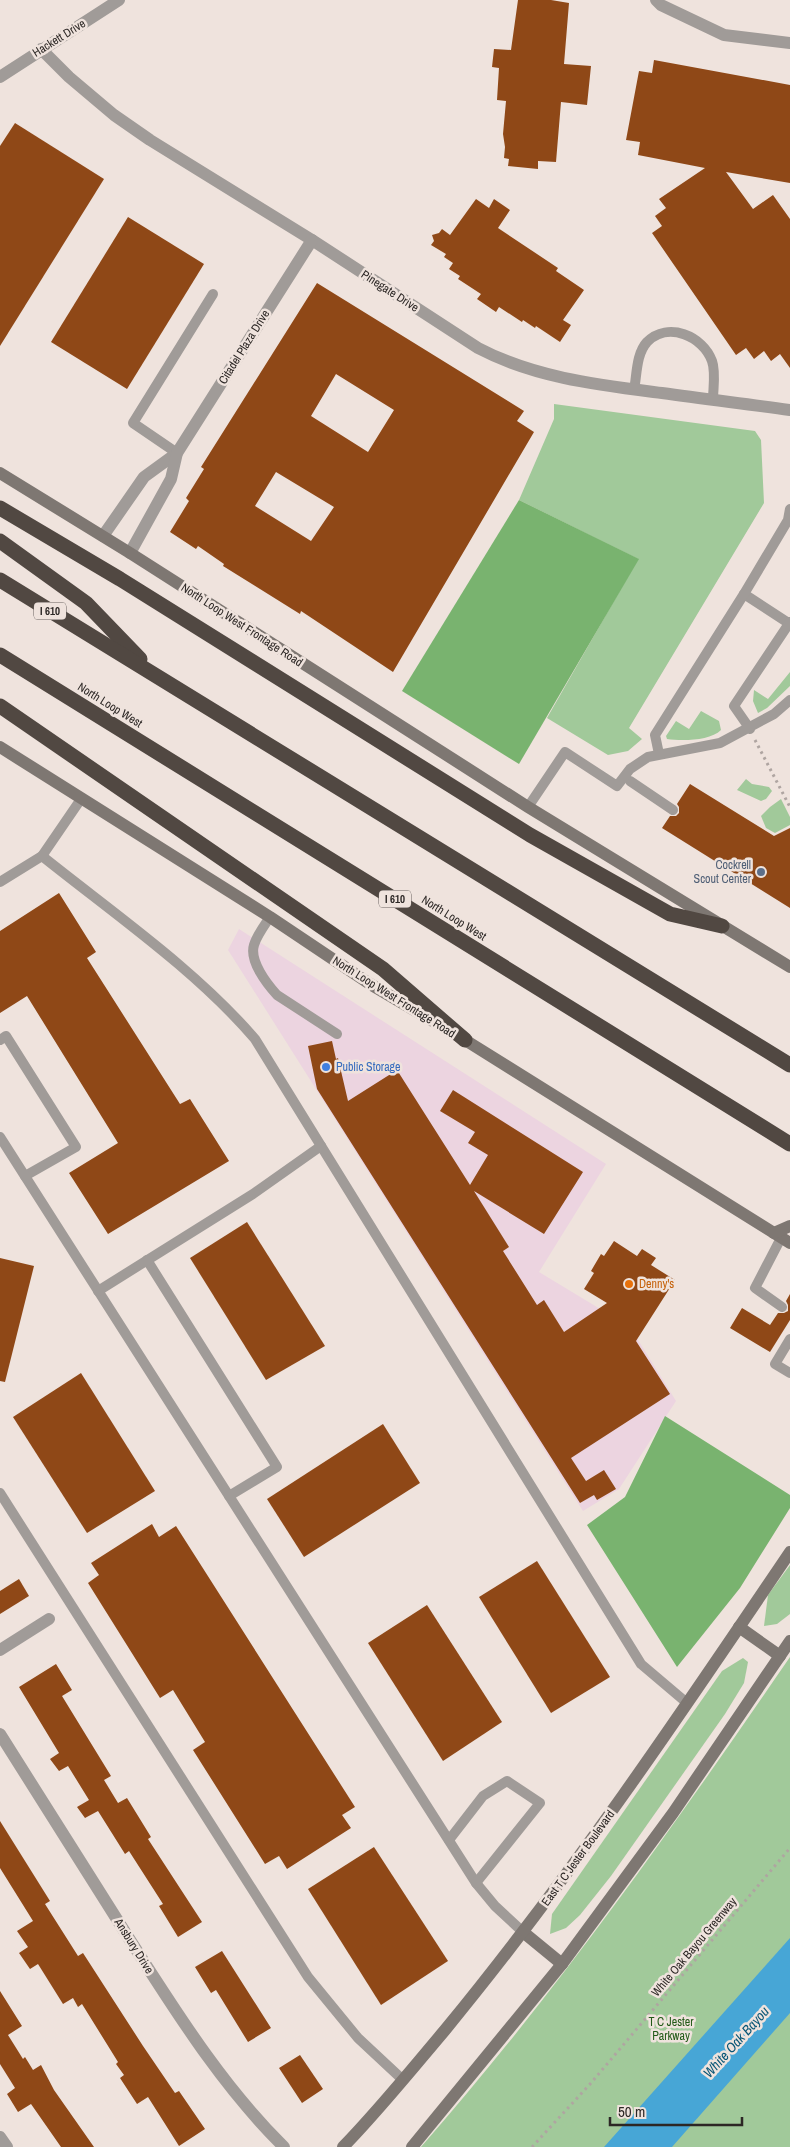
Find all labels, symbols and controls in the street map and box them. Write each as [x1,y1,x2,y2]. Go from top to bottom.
street label: Hackett Drive [29,15,89,61]
street label: Pinegate Drive [358,266,422,316]
street label: Citadel Plaza Drive [215,307,273,387]
street label: North Loop West Frontage Road [178,580,306,670]
road number: I 610 [34,602,66,620]
street label: North Loop West [75,679,146,731]
place label: Cockrell Scout Center [694,857,752,887]
marker: Cockrell Scout Center [755,866,767,878]
road number: I 610 [379,891,411,908]
street label: North Loop West [419,892,490,944]
street label: North Loop West Frontage Road [330,953,458,1041]
place label: Public Storage [336,1059,401,1075]
marker: Public Storage [320,1061,332,1073]
place label: Denny's [639,1276,674,1292]
marker: Denny's [623,1278,635,1290]
street label: East T C Jester Boulevard [538,1807,618,1909]
street label: White Oak Bayou Greenway [648,1894,740,2000]
street label: Ansbury Drive [110,1914,157,1977]
water label: White Oak Bayou [699,2002,773,2081]
park label: T C Jester Parkway [648,2014,694,2044]
scale bar [610,2094,742,2126]
text: 50 m [618,2101,645,2122]

